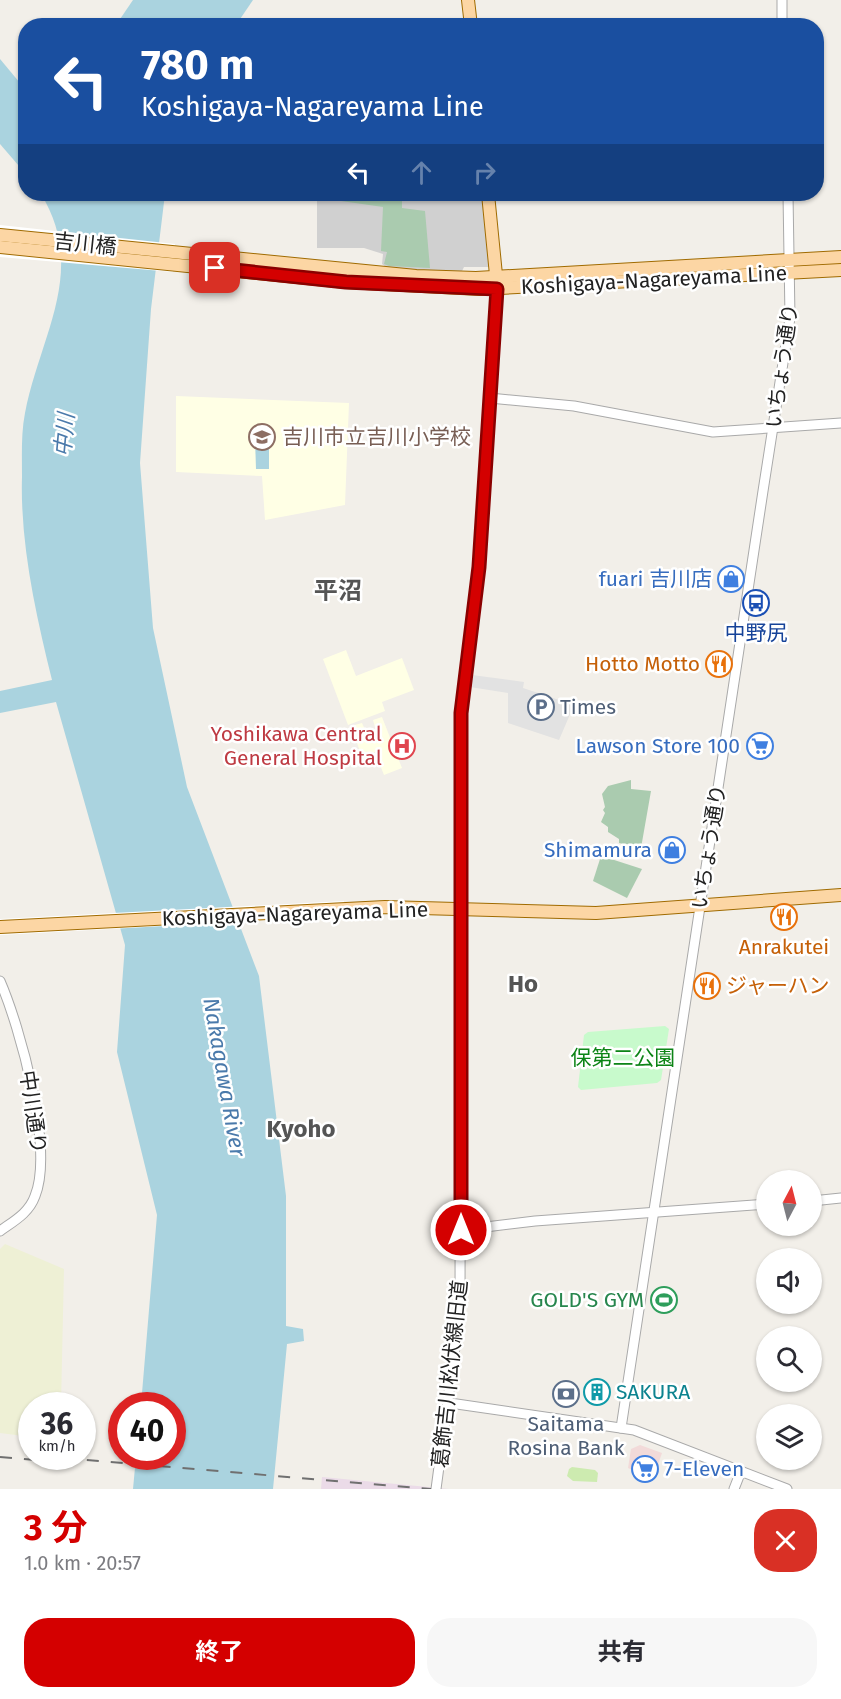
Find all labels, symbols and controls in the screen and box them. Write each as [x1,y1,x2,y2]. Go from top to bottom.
text: 780 m [141,40,254,90]
icon: left [42,42,120,120]
text: Koshigaya-Nagareyama Line [141,91,484,123]
icon: left [342,156,375,189]
icon: ahead [405,156,438,189]
icon: right [468,156,501,189]
street label: 吉川橋 [52,228,118,260]
pin [189,242,240,293]
icon: arrive [198,251,231,284]
street label: Koshigaya-Nagareyama Line [520,260,788,300]
street label: いちょう通り [760,302,804,430]
water label: 中川 [49,410,80,458]
school or university icon: 吉川市立吉川小学校 [247,422,277,452]
place label: 吉川市立吉川小学校 [282,424,471,450]
shop icon: fuari 吉川店 [716,564,746,594]
place label: fuari 吉川店 [599,566,712,592]
district label: 平沼 [314,577,362,605]
bus stop icon: 中野尻 [741,588,771,618]
place label: 中野尻 [725,620,788,646]
restaurant icon: Hotto Motto [704,649,734,679]
place label: Hotto Motto [585,651,700,677]
parking icon: Times [526,692,556,722]
place label: Times [560,694,616,720]
place label: Yoshikawa Central General Hospital [210,721,382,771]
hospital icon: Yoshikawa Central General Hospital [387,731,417,761]
supermarket icon: Lawson Store 100 [745,731,775,761]
place label: Lawson Store 100 [575,733,740,759]
street label: いちょう通り [686,783,732,911]
shop icon: Shimamura [657,835,687,865]
place label: Shimamura [544,837,652,863]
street label: Koshigaya-Nagareyama Line [161,896,429,932]
restaurant icon: Anrakutei [769,902,799,932]
place label: Anrakutei [739,934,829,960]
district label: Ho [508,970,538,998]
restaurant icon: ジャーハン [692,971,722,1001]
place label: ジャーハン [726,973,830,999]
water label: Nakagawa River [197,996,252,1159]
park label: 保第二公園 [571,1045,676,1071]
street label: 中川通り [14,1069,52,1155]
district label: Kyoho [267,1115,335,1143]
north arrow [756,1170,822,1236]
map controls [756,1170,822,1470]
position arrow [429,1198,493,1262]
button: sound [756,1248,822,1314]
street label: 葛飾吉川松伏線旧道 [427,1279,473,1469]
sports icon: GOLD'S GYM [649,1285,679,1315]
place label: GOLD'S GYM [530,1287,644,1313]
button: search [756,1326,822,1392]
building icon: SAKURA [582,1377,612,1407]
bank icon: Saitama Rosina Bank [551,1379,581,1409]
place label: SAKURA [616,1379,690,1405]
speed limit sign: 40 [108,1392,186,1470]
button: layers [756,1404,822,1470]
text: 36 [41,1406,73,1442]
place label: Saitama Rosina Bank [508,1411,625,1461]
text: km/h [38,1437,76,1455]
supermarket icon: 7-Eleven [630,1454,660,1484]
place label: 7-Eleven [664,1456,744,1482]
text: 3 分 [24,1506,87,1550]
button: close [754,1509,817,1572]
text: 1.0 km · 20:57 [24,1551,141,1575]
button: 終了 [24,1618,415,1687]
button: 共有 [427,1618,817,1687]

